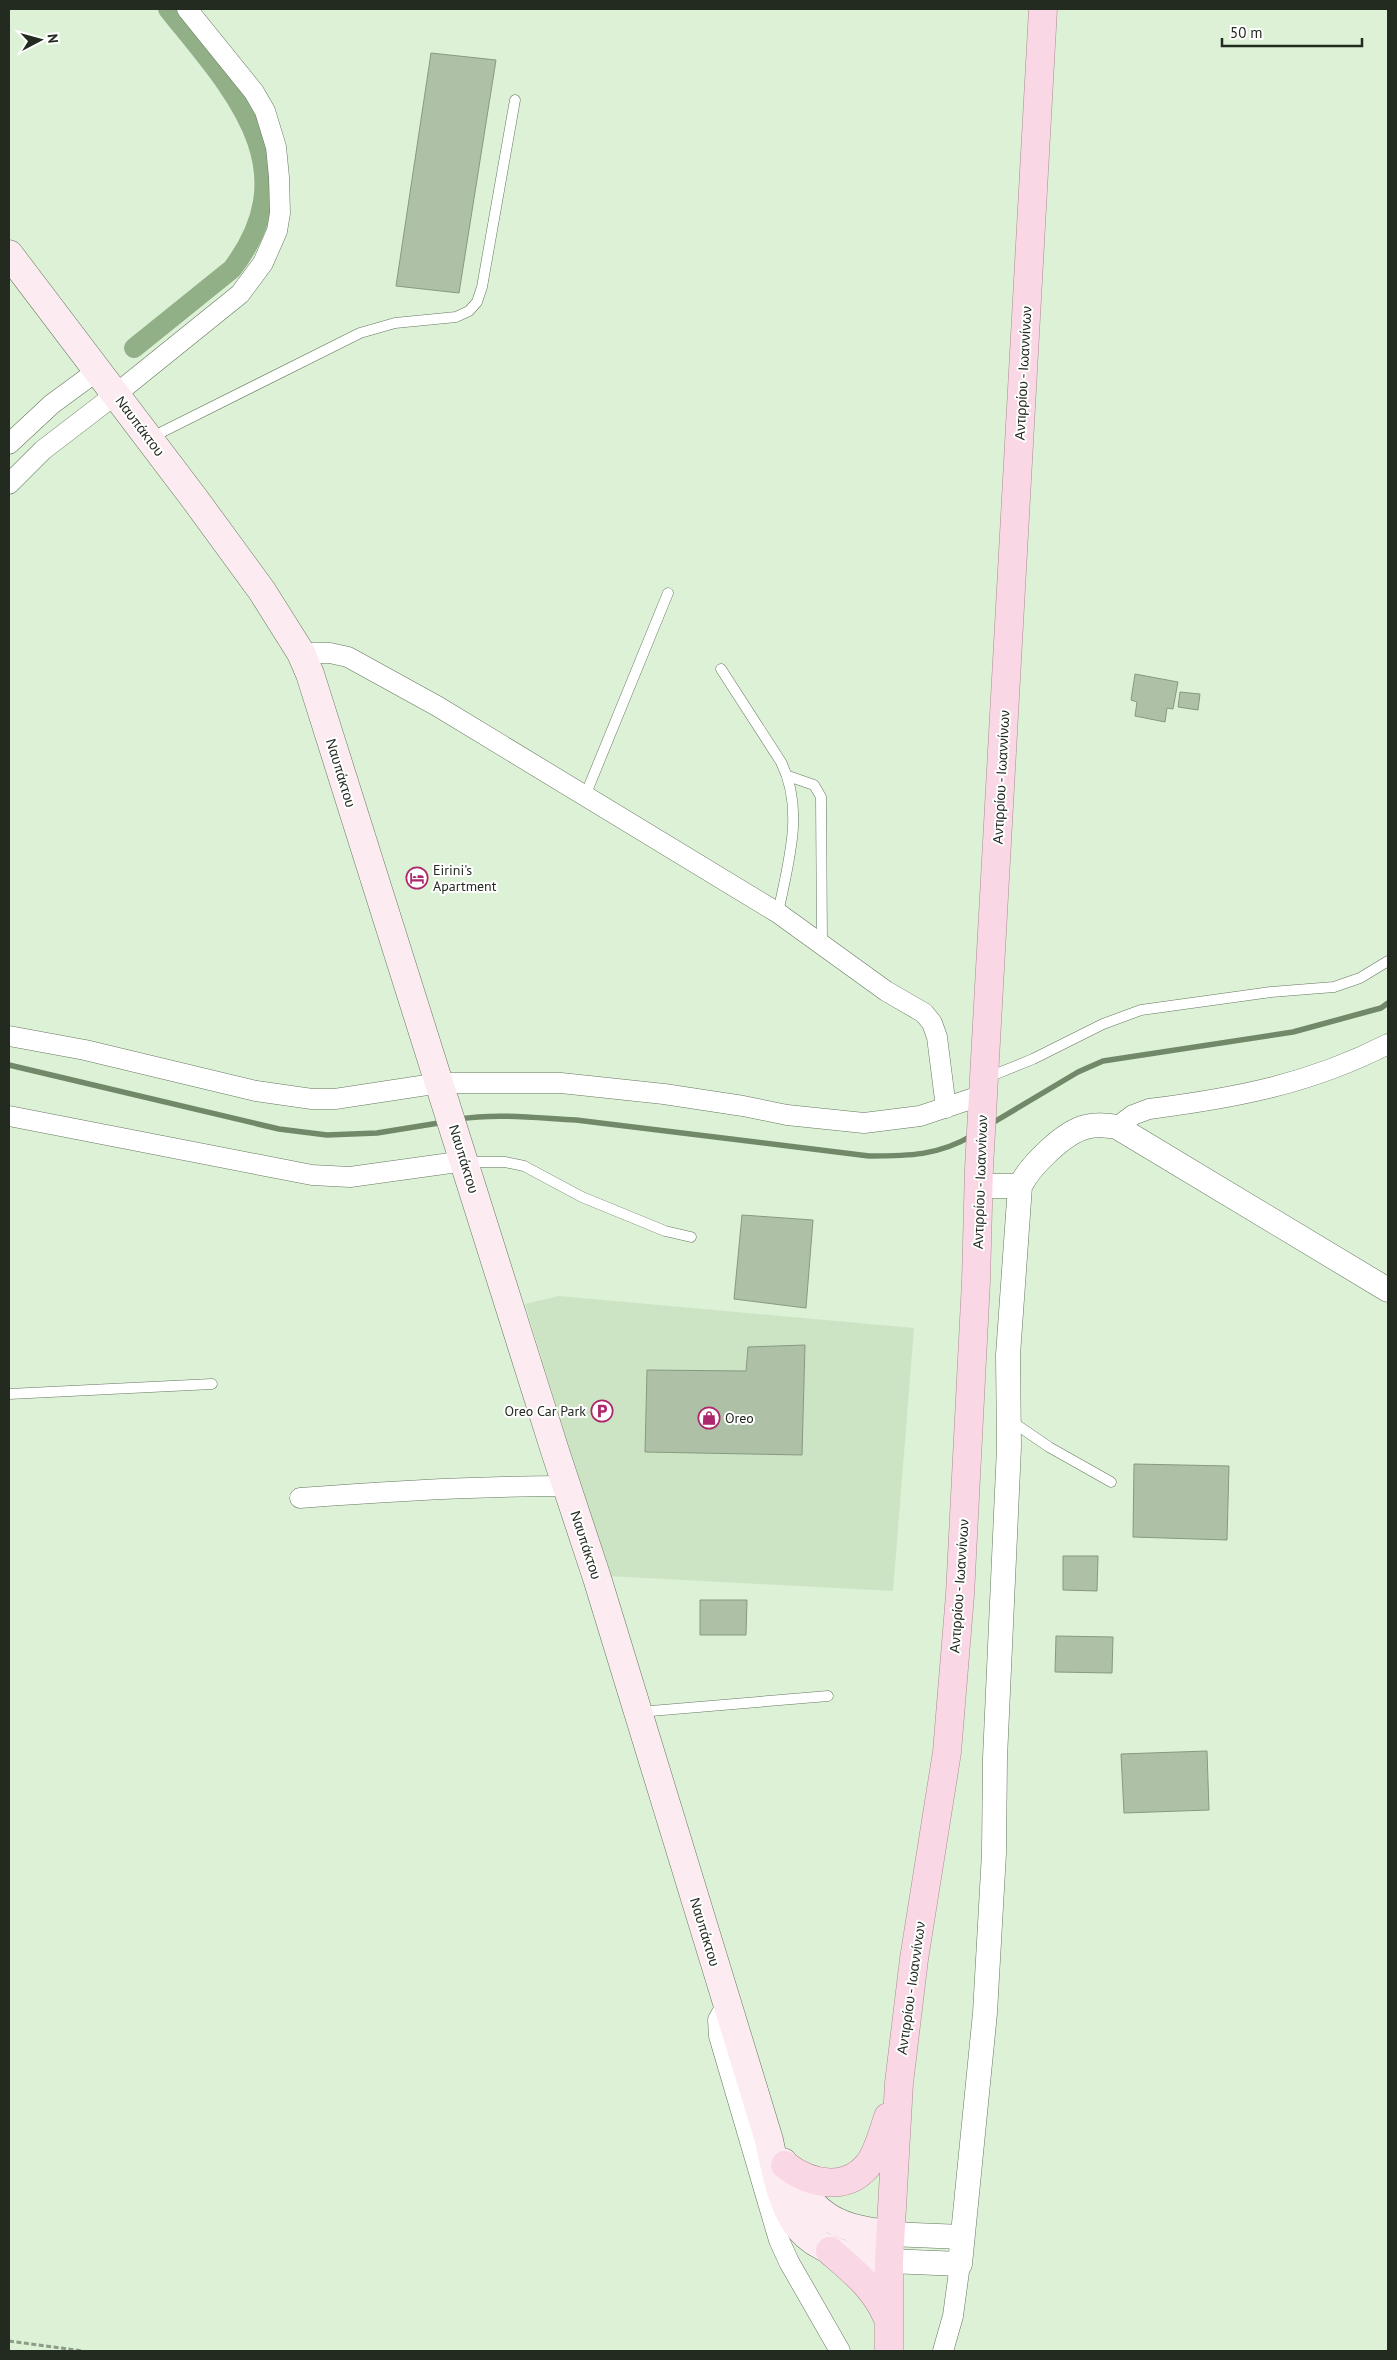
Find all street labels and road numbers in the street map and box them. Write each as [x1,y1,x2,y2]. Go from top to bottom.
street label: Αντιρρίου - Ιωαννίνων [1010,305,1036,441]
street label: Ναυπάκτου [111,392,169,460]
street label: Αντιρρίου - Ιωαννίνων [988,709,1014,845]
street label: Ναυπάκτου [322,736,360,810]
street label: Αντιρρίου - Ιωαννίνων [969,1115,991,1249]
street label: Ναυπάκτου [445,1122,483,1196]
street label: Ναυπάκτου [566,1508,606,1582]
street label: Αντιρρίου - Ιωαννίνων [945,1518,973,1654]
street label: Ναυπάκτου [686,1895,724,1969]
street label: Αντιρρίου - Ιωαννίνων [893,1920,929,2056]

